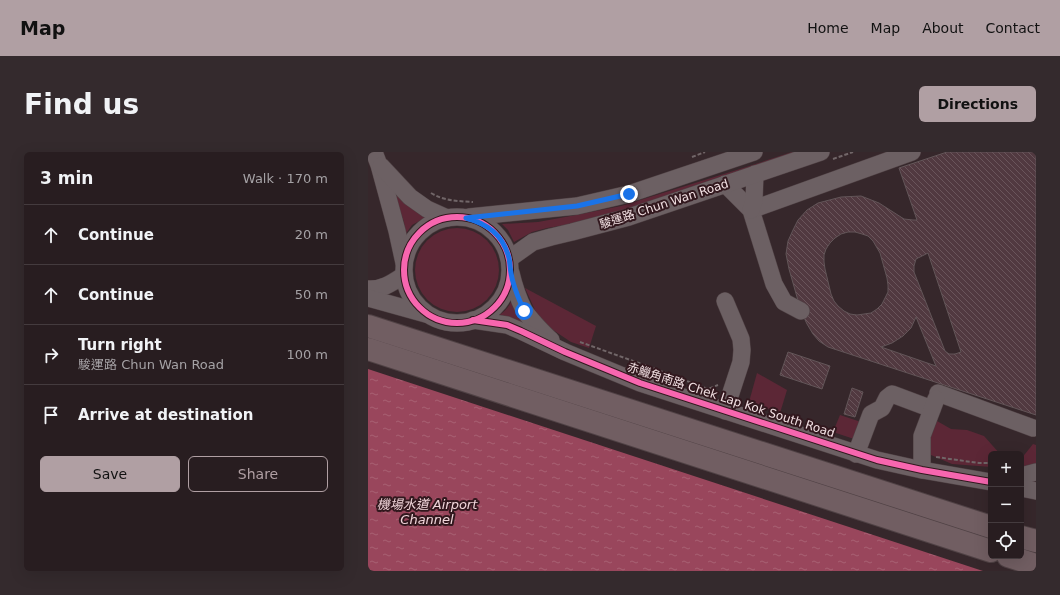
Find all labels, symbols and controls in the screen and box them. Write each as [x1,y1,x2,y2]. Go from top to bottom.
text: Map [20,17,65,39]
text: Home [807,20,849,36]
text: Map [871,20,900,36]
text: About [922,20,964,36]
text: Contact [986,20,1040,36]
button: Directions [919,86,1036,122]
text: Find us [24,88,139,121]
text: 3 min [40,168,93,188]
text: Walk · 170 m [243,171,328,186]
street label: 駿運路 Chun Wan Road [598,177,730,231]
route end [620,185,638,203]
icon: ahead [40,224,62,246]
text: Continue [78,226,154,244]
text: 20 m [295,227,328,242]
icon: ahead [40,284,62,306]
text: Continue [78,286,154,304]
text: 50 m [295,287,328,302]
route start [515,302,533,320]
text: Turn right [78,336,162,354]
icon: right [40,344,62,366]
text: 100 m [286,347,328,362]
text: 駿運路 Chun Wan Road [78,357,224,372]
street label: 赤鱲角南路 Chek Lap Kok South Road [625,360,837,440]
icon: arrive [40,404,62,426]
text: Arrive at destination [78,406,253,424]
map controls [988,451,1024,559]
button: + [988,451,1024,487]
button: Save [40,456,180,492]
button: Share [188,456,328,492]
button: − [988,487,1024,523]
water label: 機場水道 Airport Channel [377,497,478,527]
button: locate [988,523,1024,559]

